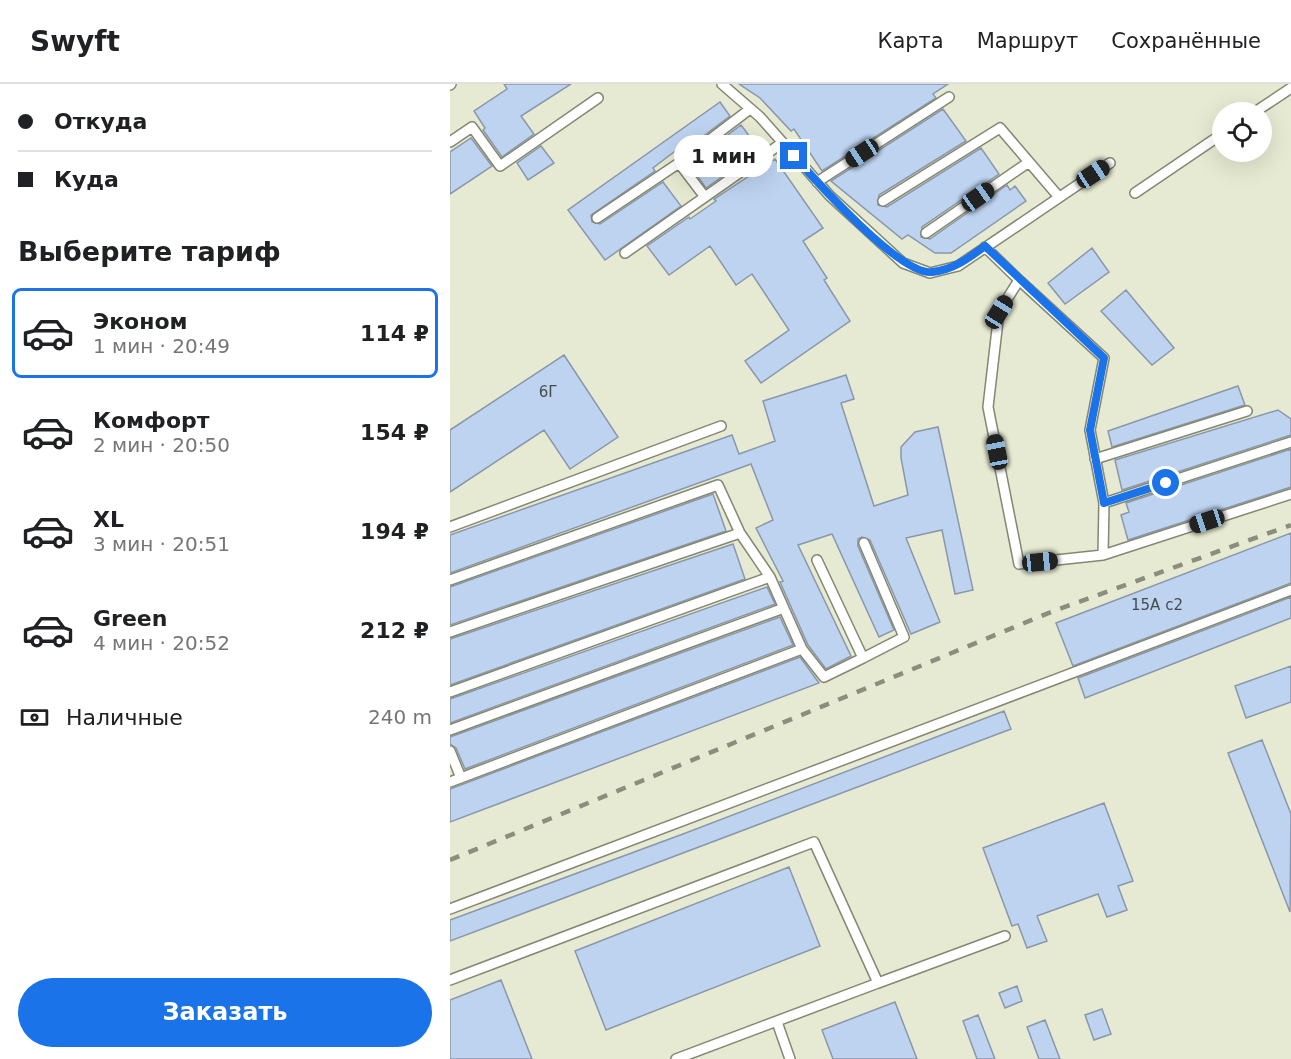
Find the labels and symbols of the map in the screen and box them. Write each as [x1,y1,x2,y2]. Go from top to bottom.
callout: 1 мин [674,135,773,177]
car [842,136,882,170]
route end [780,142,807,169]
car [1073,157,1113,191]
car [958,179,998,215]
car [982,292,1016,332]
house number: 6Г [539,383,557,401]
car [985,433,1009,471]
route start [1152,469,1179,496]
car [1187,507,1227,535]
car [1021,551,1059,573]
house number: 15А с2 [1131,596,1183,614]

